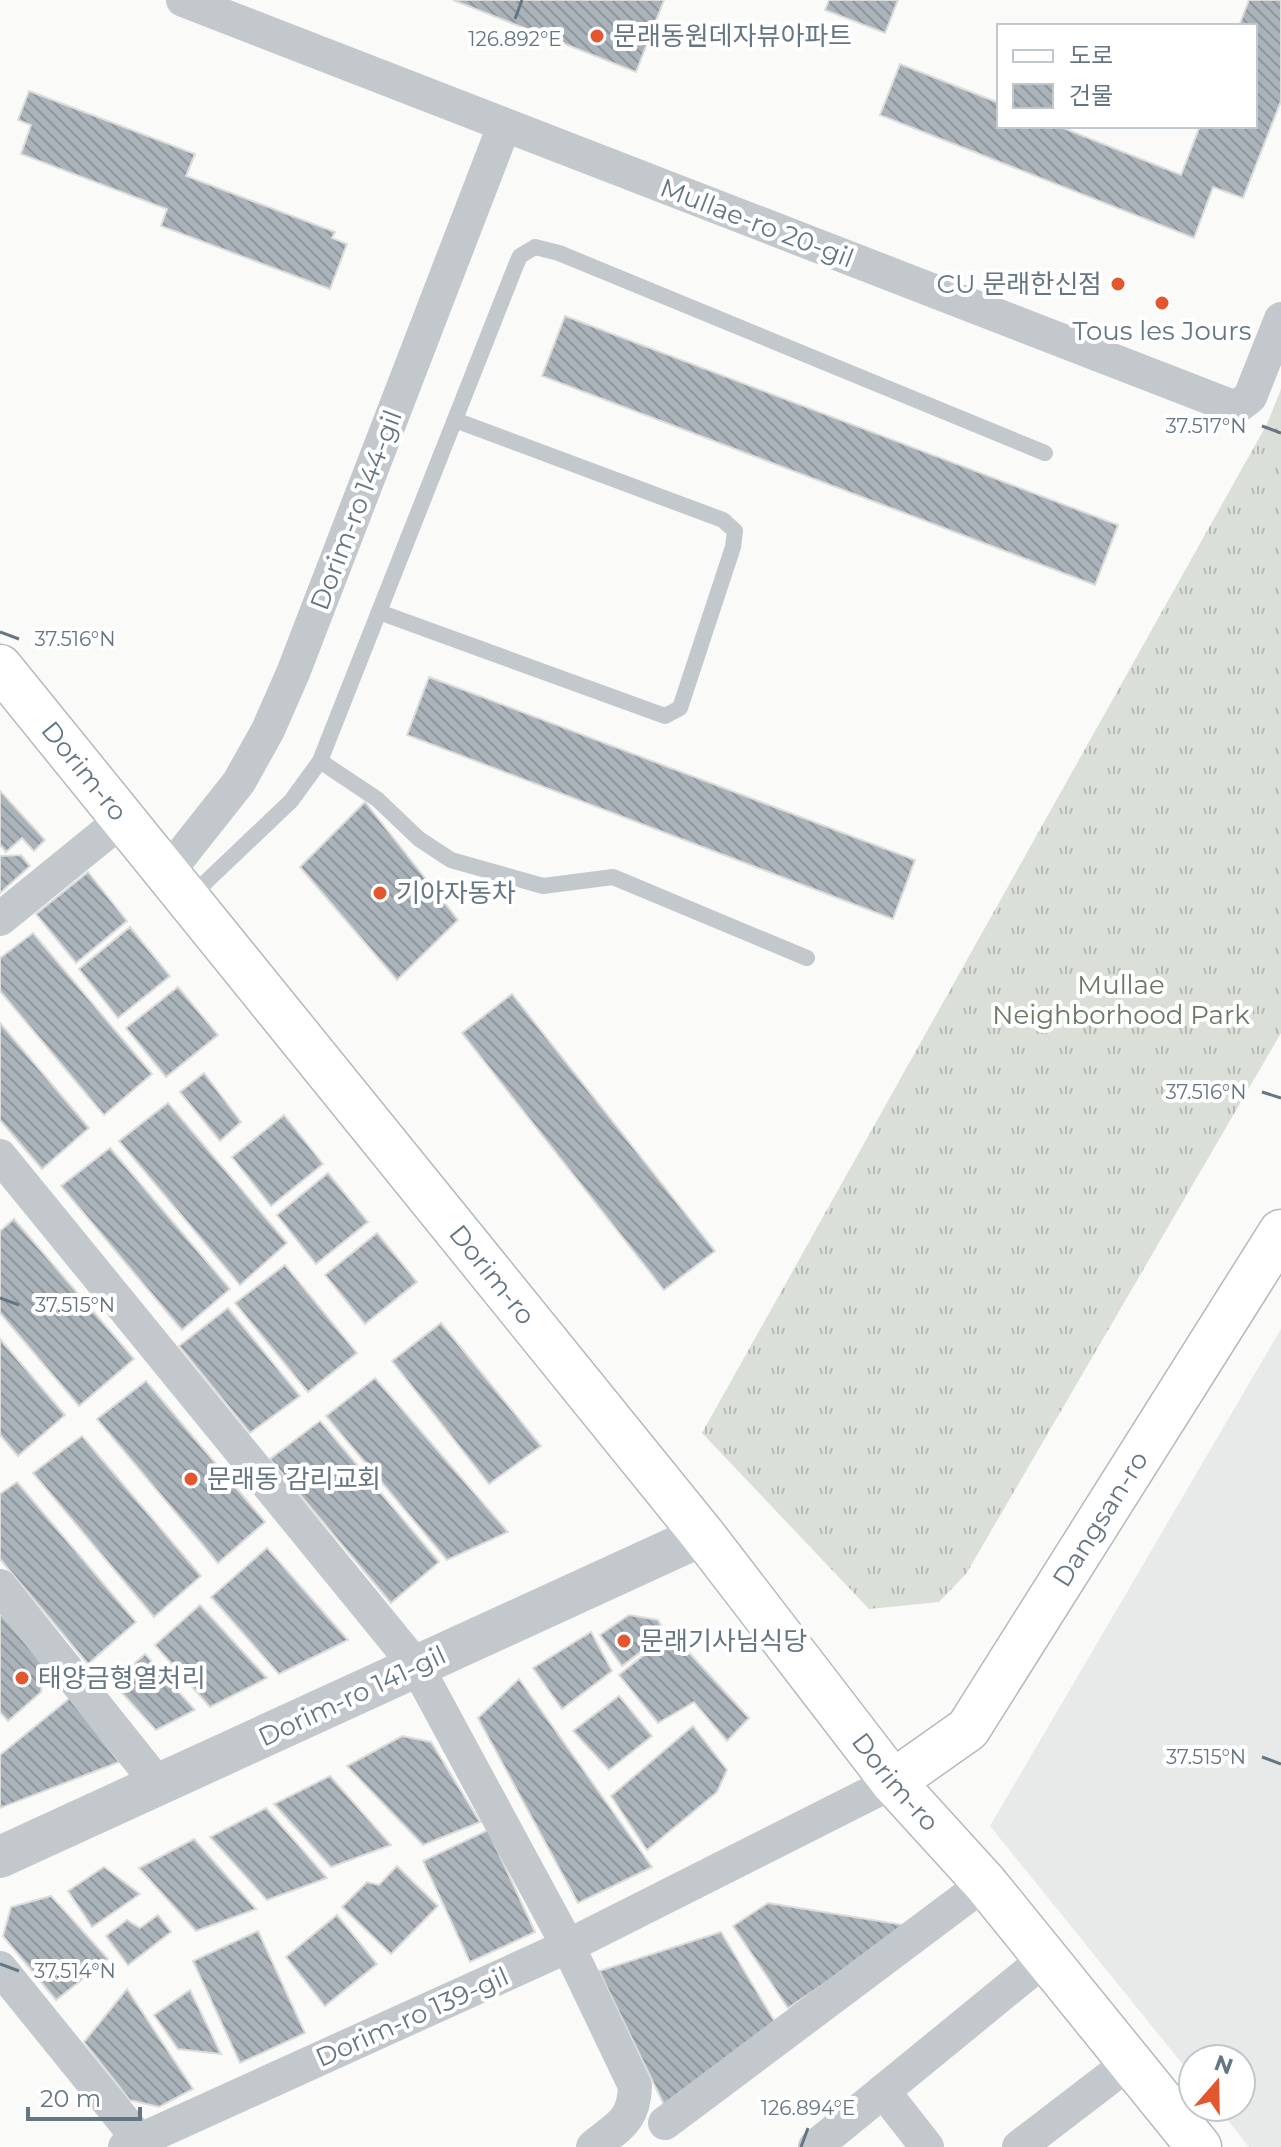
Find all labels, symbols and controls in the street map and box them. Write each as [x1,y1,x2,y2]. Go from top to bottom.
place label: 문래동원데자뷰아파트 [613,20,852,52]
legend [997,24,1257,128]
text: 126.892°E [468,27,562,51]
marker: 문래동원데자뷰아파트 [588,27,606,45]
text: 도로 [1069,41,1113,70]
text: 건물 [1069,81,1113,110]
street label: Mullae-ro 20-gil [656,171,858,275]
place label: CU 문래한신점 [937,268,1102,300]
marker: CU 문래한신점 [1109,275,1127,293]
marker: Tous les Jours [1153,294,1171,312]
place label: Tous les Jours [1073,315,1251,347]
street label: Dorim-ro 144-gil [303,405,409,615]
text: 37.517°N [1165,414,1247,438]
text: 37.516°N [35,627,115,651]
street label: Dorim-ro [34,715,134,827]
place label: 기아자동차 [396,877,516,909]
marker: 기아자동차 [371,884,389,902]
park label: Mullae Neighborhood Park [992,969,1250,1031]
text: 37.516°N [1166,1080,1246,1104]
street label: Dorim-ro [442,1218,542,1331]
text: 37.515°N [35,1293,115,1317]
street label: Dangsan-ro [1046,1445,1155,1593]
place label: 문래동 감리교회 [207,1463,381,1495]
marker: 문래동 감리교회 [182,1470,200,1488]
place label: 문래기사님식당 [640,1625,807,1657]
marker: 문래기사님식당 [615,1632,633,1650]
street label: Dorim-ro 141-gil [253,1639,451,1753]
place label: 태양금형열처리 [38,1662,205,1694]
marker: 태양금형열처리 [13,1669,31,1687]
street label: Dorim-ro [845,1726,946,1838]
text: 37.515°N [1166,1745,1246,1769]
text: 37.514°N [34,1959,116,1983]
street label: Dorim-ro 139-gil [311,1960,513,2074]
north arrow [1177,2043,1257,2123]
text: N [1211,2049,1237,2080]
scale bar [28,2071,140,2121]
text: 20 m [40,2084,101,2113]
text: 126.894°E [761,2096,855,2120]

